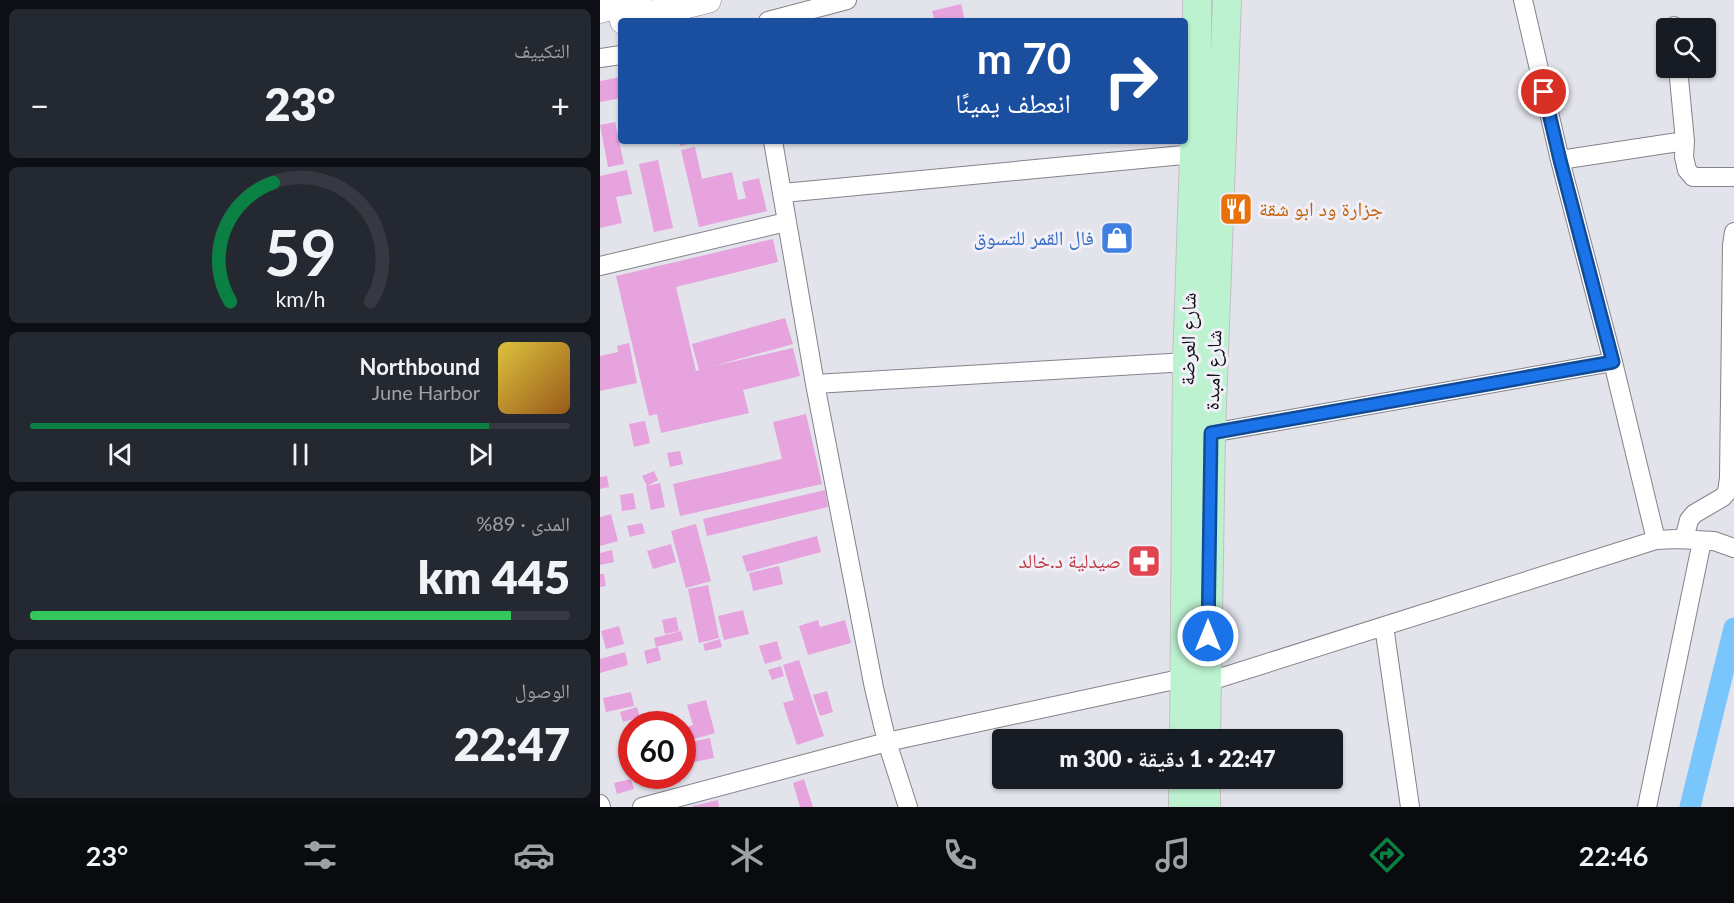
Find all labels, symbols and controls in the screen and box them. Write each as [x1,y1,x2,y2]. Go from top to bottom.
map controls [1656,18,1716,78]
button: search [1656,18,1716,78]
text: 70 m [977,33,1071,83]
text: التكييف [514,38,570,62]
icon: right [1092,42,1170,120]
pin [1518,66,1569,117]
icon: arrive [1527,75,1560,108]
text: 23° [265,77,335,131]
text: − [30,85,49,125]
text: + [551,85,570,125]
text: انعطف يمينًا [955,86,1071,119]
restaurant icon: جزارة ود ابو شقة [1218,191,1254,227]
place label: جزارة ود ابو شقة [1259,196,1383,221]
text: 59 [264,214,336,289]
shop icon: فال القمر للتسوق [1099,220,1135,256]
place label: فال القمر للتسوق [973,225,1094,250]
text: km/h [275,287,325,313]
street label: شارع العرضة [1174,292,1202,386]
street label: شارع امبدة [1199,329,1227,411]
text: Northbound [360,353,480,380]
text: June Harbor [372,380,480,404]
icon: previous [104,438,137,471]
icon: pause [284,438,317,471]
icon: next [464,438,497,471]
text: المدى · 89% [476,511,570,535]
pharmacy icon: صيدلية د.خالد [1126,543,1162,579]
place label: صيدلية د.خالد [1019,548,1121,572]
text: 445 km [418,550,570,604]
position arrow [1176,604,1240,668]
text: الوصول [515,678,570,702]
speed limit sign: 60 [618,711,696,789]
text: 22:47 [454,717,570,771]
text: 22:47 · 1 دقيقة · 300 m [1059,745,1276,772]
icon: filters [299,834,341,876]
icon: car [513,834,555,876]
icon: climate [726,834,768,876]
icon: phone [939,834,981,876]
icon: music [1152,834,1194,876]
icon: directions [1366,834,1408,876]
text: 23° [86,839,128,872]
text: 22:46 [1579,839,1648,872]

